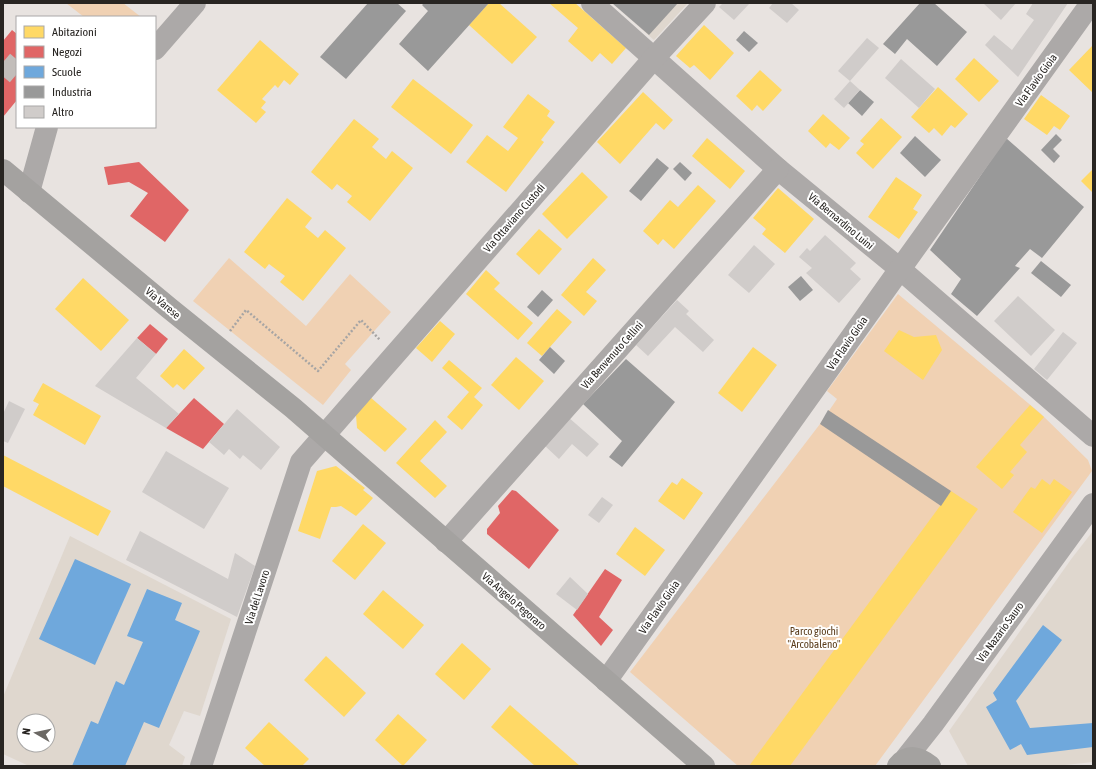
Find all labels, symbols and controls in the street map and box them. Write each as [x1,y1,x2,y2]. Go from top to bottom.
legend [16,16,156,128]
text: Abitazioni [52,25,97,39]
text: Negozi [52,45,82,59]
street label: Via Flavio Gioia [1013,51,1059,109]
text: Scuole [52,65,81,79]
text: Industria [52,85,92,99]
text: Altro [52,105,74,119]
street label: Via Ottaviano Custodi [481,181,547,255]
street label: Via Bernardino Luini [806,190,876,252]
street label: Via Varese [143,285,183,321]
street label: Via Flavio Gioia [824,314,870,372]
street label: Via Benvenuto Cellini [579,319,645,391]
street label: Via del Lavoro [243,568,271,626]
street label: Via Angelo Pegoraro [480,570,548,632]
street label: Via Flavio Gioia [636,578,682,636]
street label: Via Nazario Sauro [974,600,1026,664]
park label: Parco giochi "Arcobaleno" [787,625,841,650]
north arrow [16,713,56,753]
text: N [20,727,33,736]

